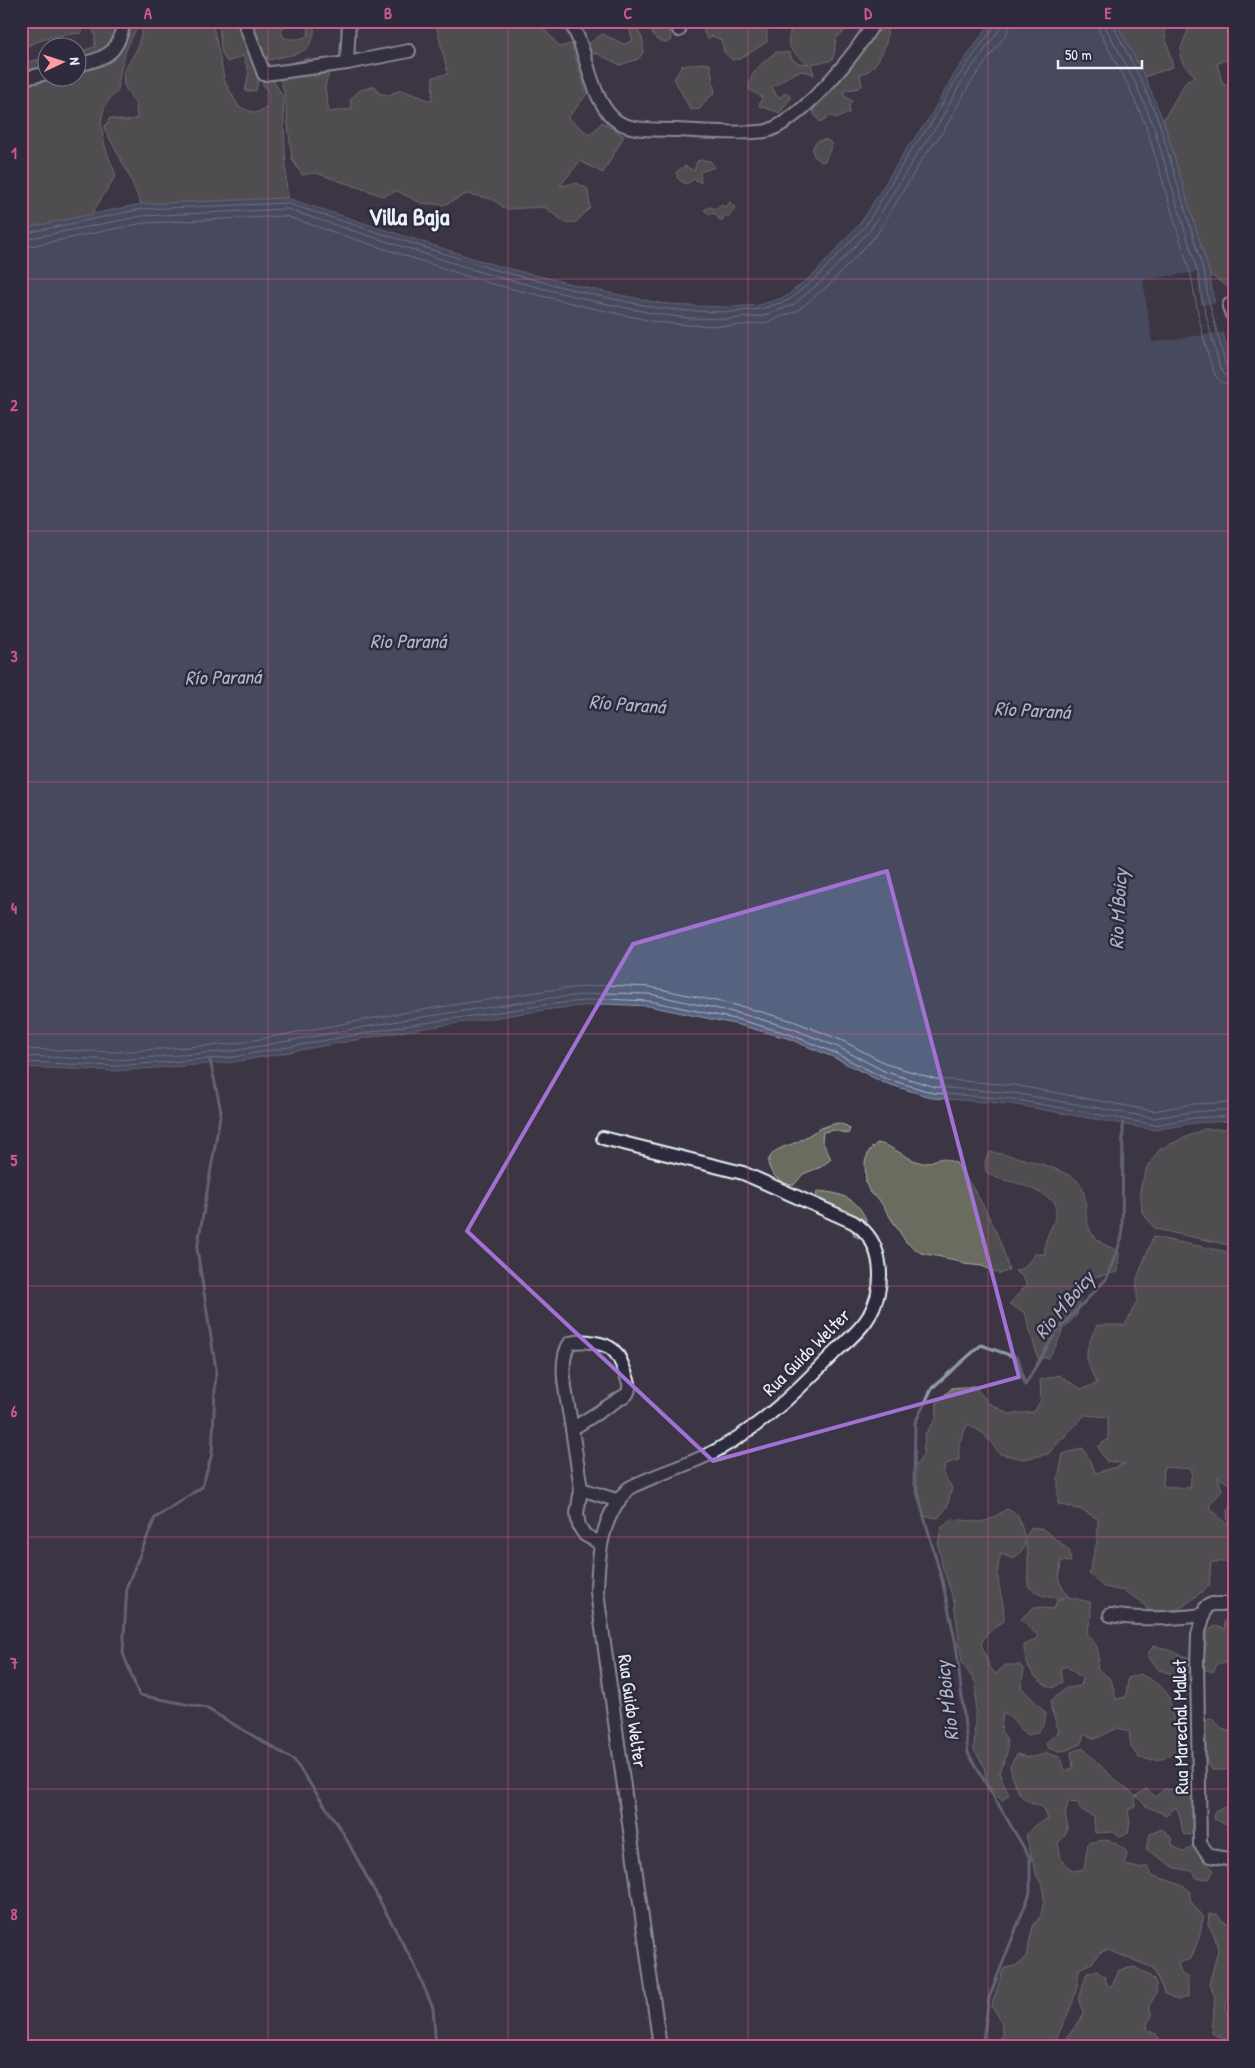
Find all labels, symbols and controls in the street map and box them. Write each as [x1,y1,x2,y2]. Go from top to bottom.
text: A [144,2,152,24]
text: B [384,2,392,24]
text: C [624,2,633,24]
text: D [864,2,872,24]
text: E [1104,2,1112,24]
north arrow [38,38,88,88]
scale bar [1058,38,1141,70]
text: 50 m [1065,44,1092,65]
text: N [66,57,85,66]
text: 1 [11,142,17,164]
district label: Villa Baja [369,200,450,232]
text: 2 [10,394,18,416]
water label: Rio Paraná [370,627,448,654]
text: 3 [10,645,18,667]
water label: Río Paraná [185,662,263,691]
water label: Río Paraná [588,687,668,720]
water label: Río Paraná [993,694,1073,725]
water label: Rio M'Boicy [1102,866,1134,950]
text: 4 [11,897,17,919]
text: 5 [11,1149,18,1171]
water label: Rio M'Boicy [1027,1263,1102,1345]
street label: Rua Guido Welter [756,1302,856,1402]
text: 6 [11,1400,18,1422]
text: 7 [9,1652,18,1674]
street label: Rua Guido Welter [612,1653,654,1770]
water label: Rio M'Boicy [928,1657,966,1743]
street label: Rua Marechal Mallet [1166,1659,1194,1795]
text: 8 [11,1903,18,1925]

